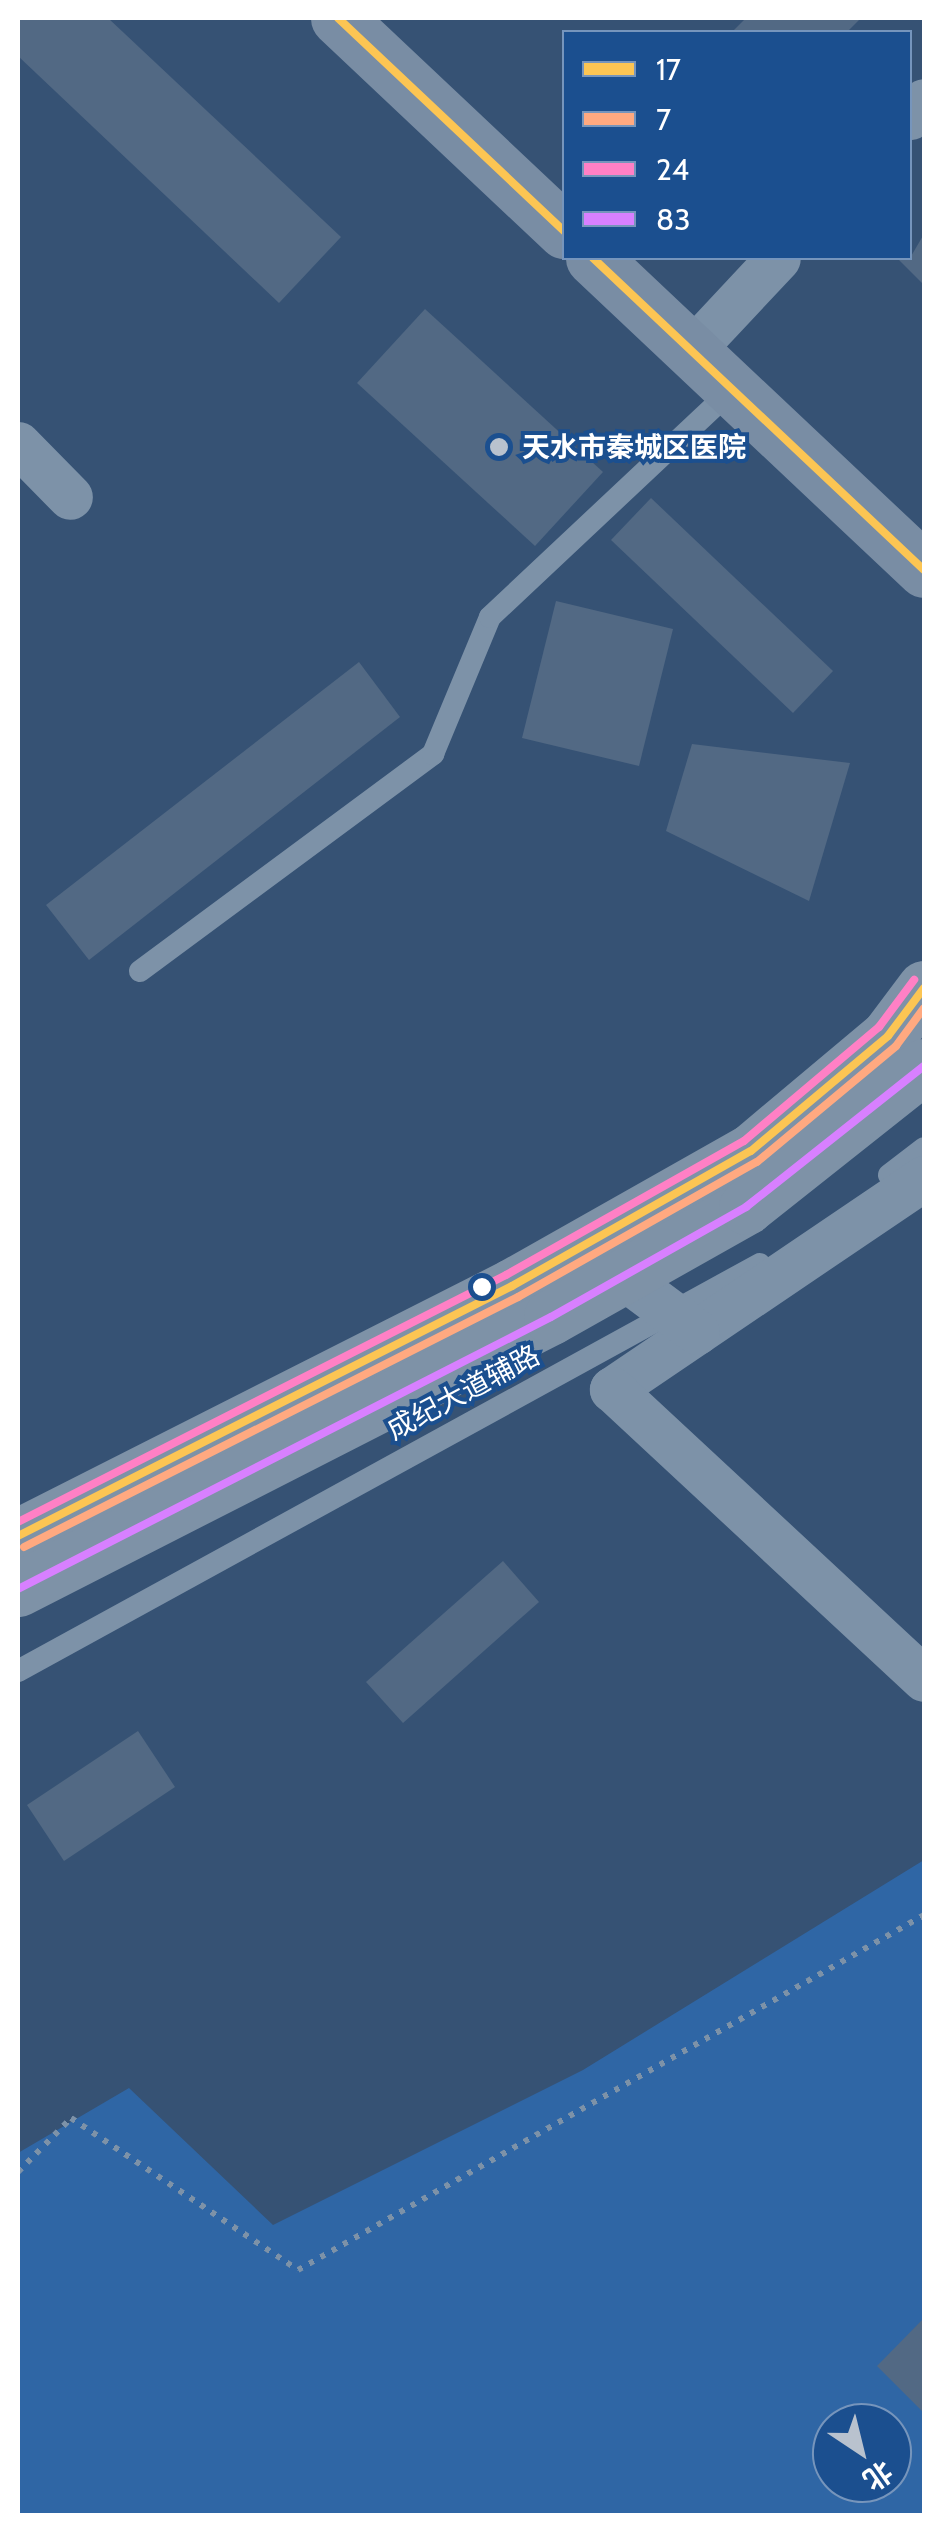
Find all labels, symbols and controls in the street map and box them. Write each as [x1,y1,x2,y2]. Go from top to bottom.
legend [562,30,912,260]
text: 17 [656,51,681,88]
text: 7 [656,101,671,138]
text: 24 [656,151,689,188]
text: 83 [656,201,690,238]
place label: 天水市秦城区医院 [522,430,746,464]
marker: 天水市秦城区医院 [486,434,512,460]
unlabelled marker [472,1277,492,1297]
street label: 成纪大道辅路 [381,1338,545,1446]
north arrow [812,2403,912,2503]
text: 北 [857,2454,899,2498]

